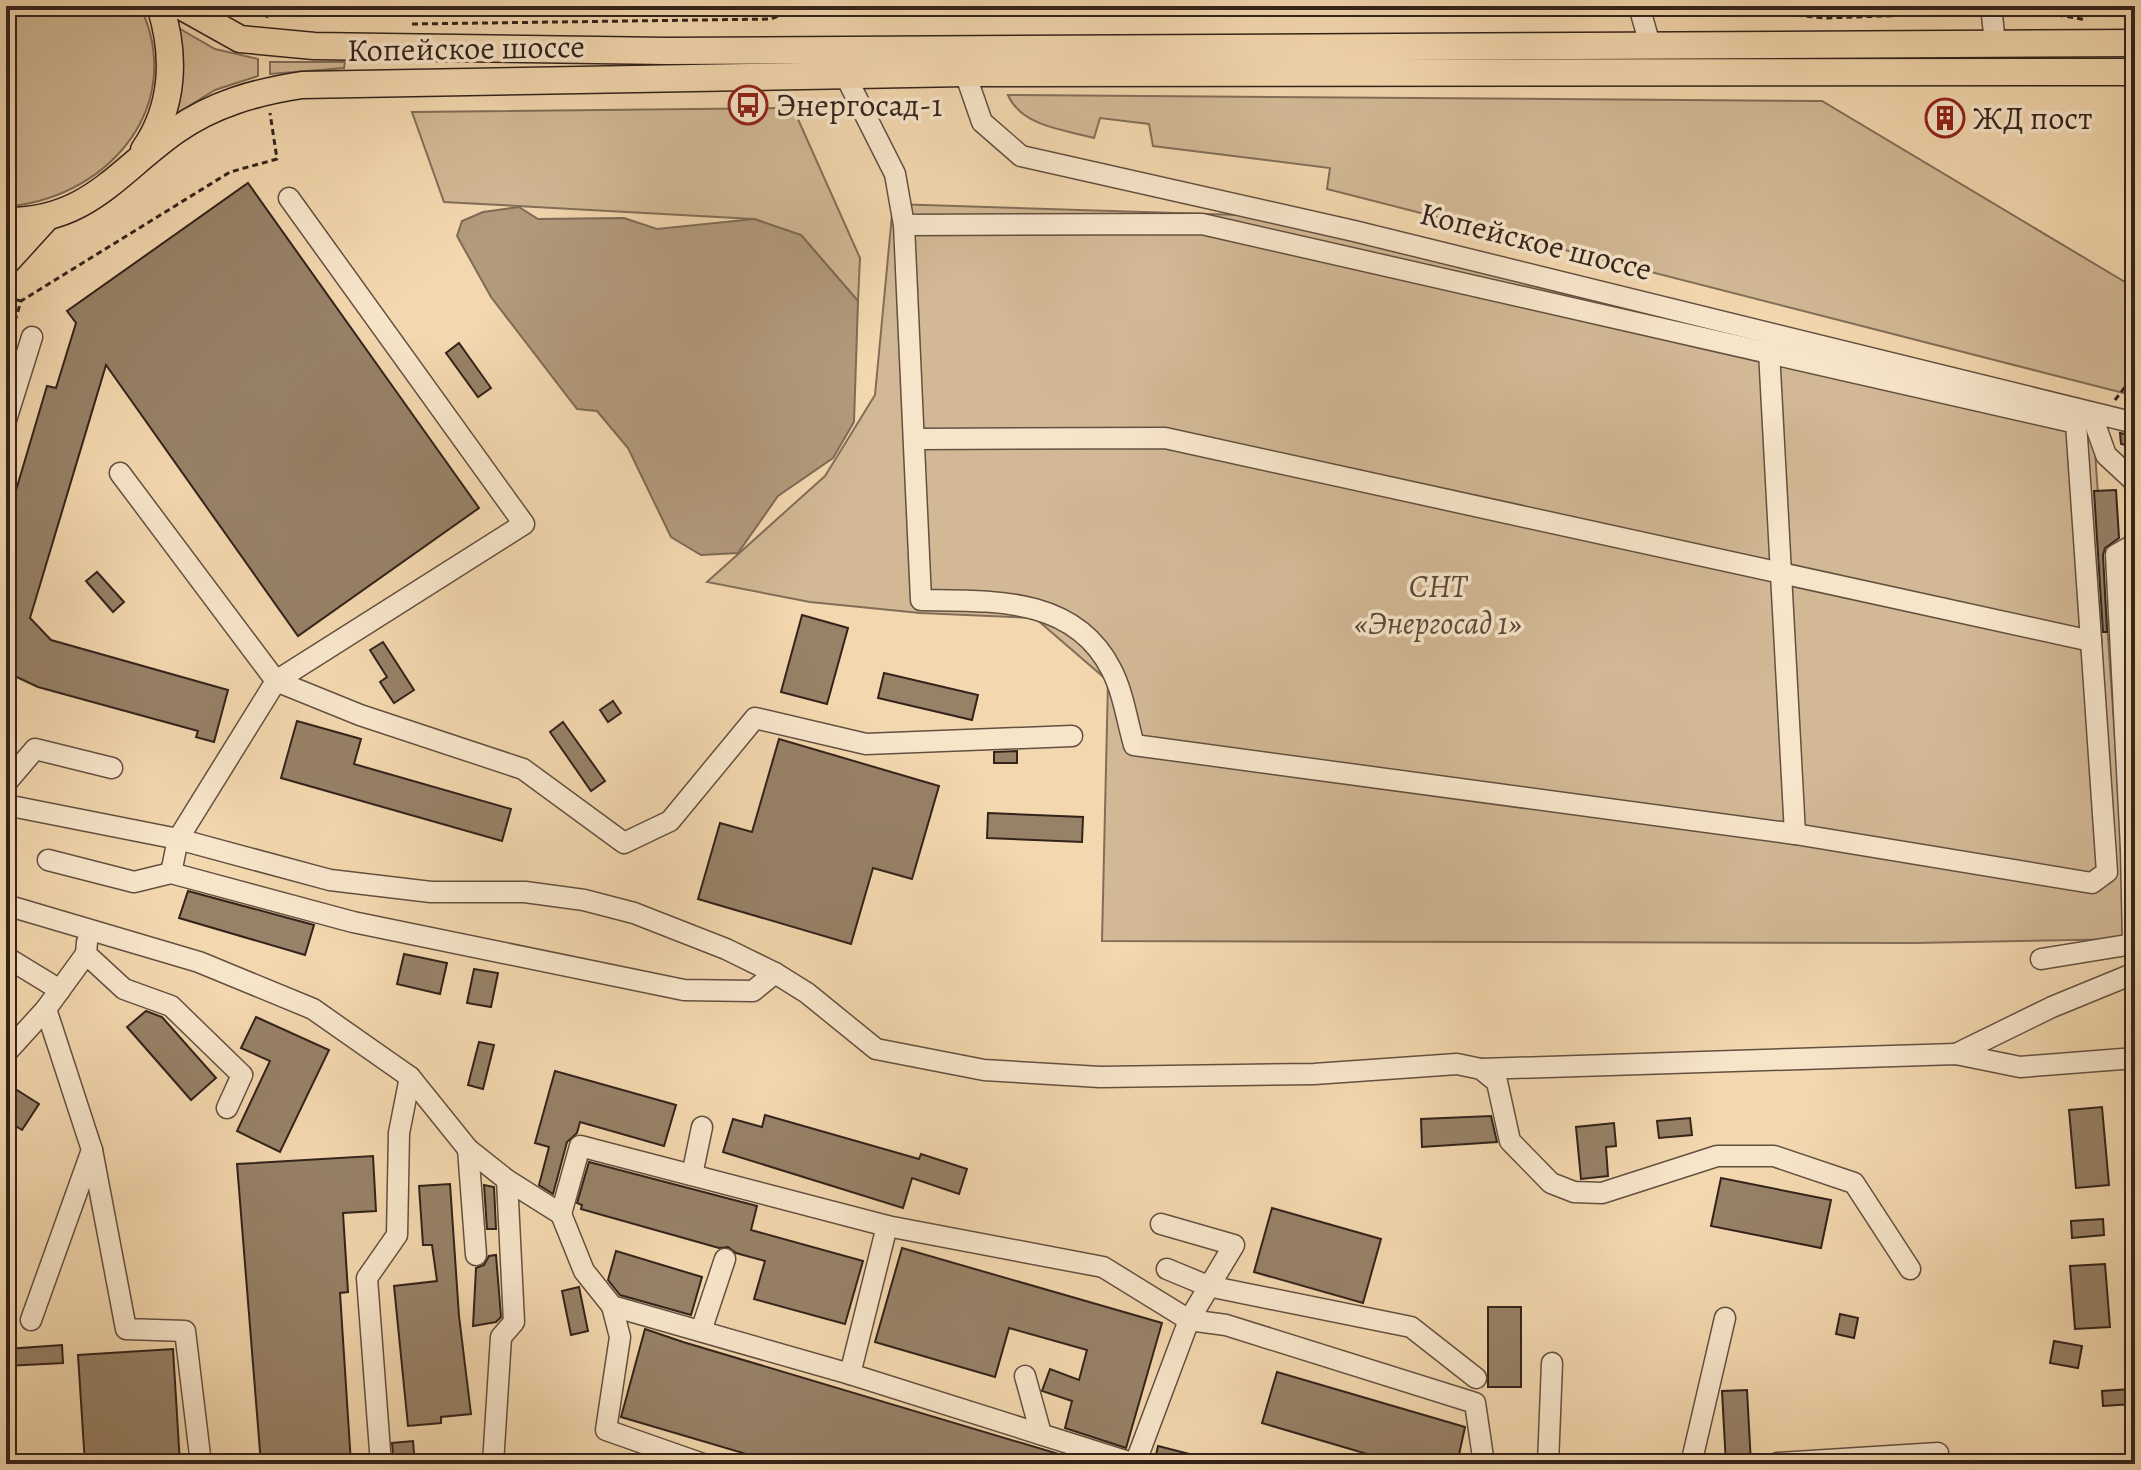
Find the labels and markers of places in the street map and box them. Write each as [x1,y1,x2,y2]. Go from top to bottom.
place label: Энергосад-1 [776,83,942,127]
bus stop icon: Энергосад-1 [727,84,769,126]
place label: ЖД пост [1973,96,2092,140]
building icon: ЖД пост [1924,97,1966,139]

